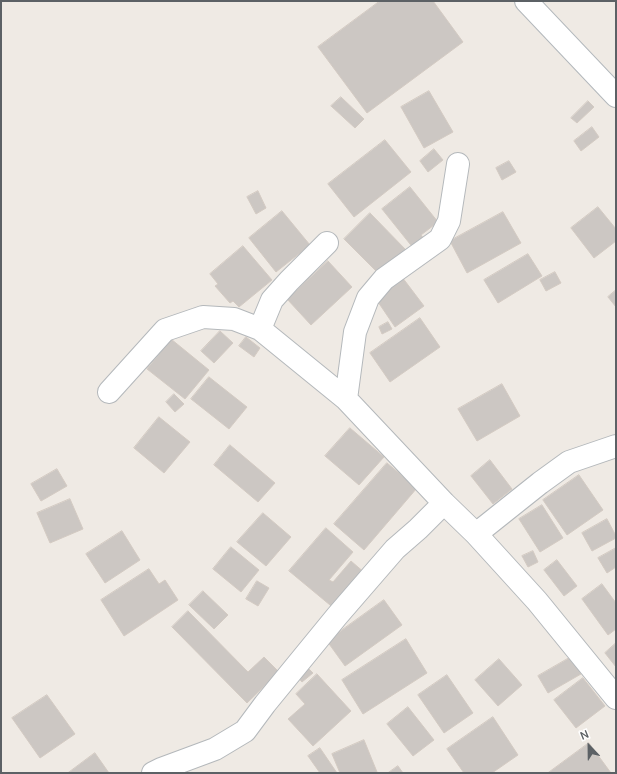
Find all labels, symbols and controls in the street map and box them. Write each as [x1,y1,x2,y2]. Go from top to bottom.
north arrow [569,726,609,766]
text: N [578,726,591,743]

